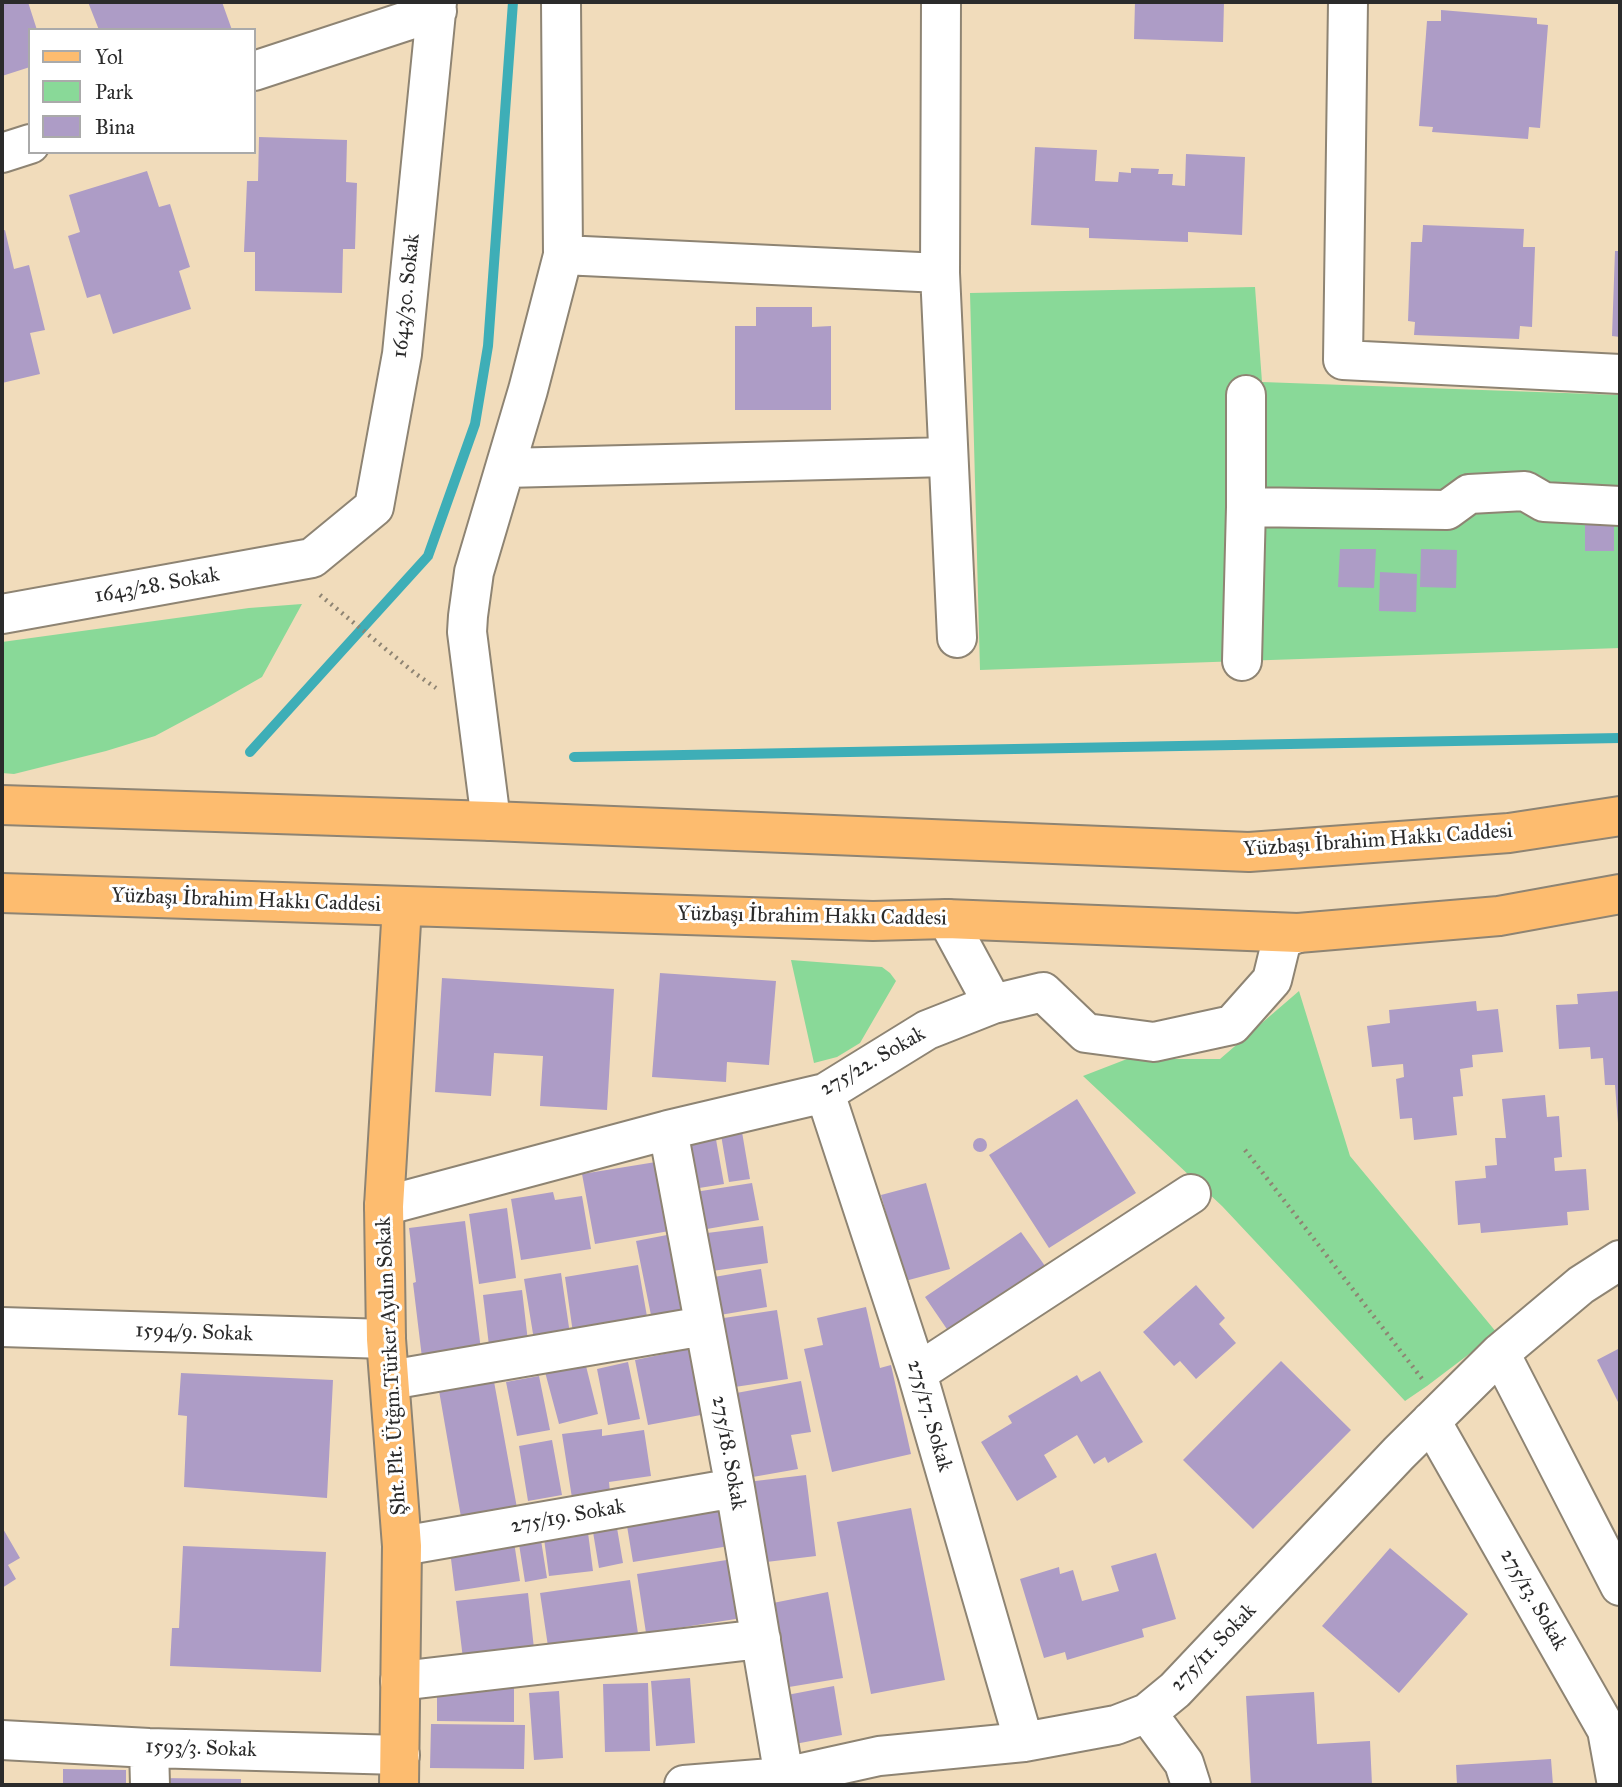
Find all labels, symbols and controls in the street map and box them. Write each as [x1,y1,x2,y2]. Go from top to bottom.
legend [28,28,256,154]
text: Yol [95,44,123,70]
text: Park [95,79,133,105]
text: Bina [95,114,135,140]
street label: 1643/30. Sokak [388,232,426,360]
street label: 1643/28. Sokak [93,563,221,609]
street label: Yüzbaşı İbrahim Hakkı Caddesi [1242,819,1514,863]
street label: Yüzbaşı İbrahim Hakkı Caddesi [111,884,381,918]
street label: Yüzbaşı İbrahim Hakkı Caddesi [677,902,947,932]
street label: 275/22. Sokak [816,1022,930,1102]
street label: Şht. Plt. Ütğm.Türker Aydın Sokak [372,1216,412,1516]
street label: 1594/9. Sokak [135,1318,253,1348]
street label: 275/17. Sokak [901,1357,957,1475]
street label: 275/18. Sokak [706,1394,750,1512]
street label: 275/19. Sokak [509,1495,627,1539]
street label: 275/13. Sokak [1494,1545,1572,1655]
street label: 275/11. Sokak [1166,1599,1262,1697]
street label: 1593/3. Sokak [145,1734,257,1764]

